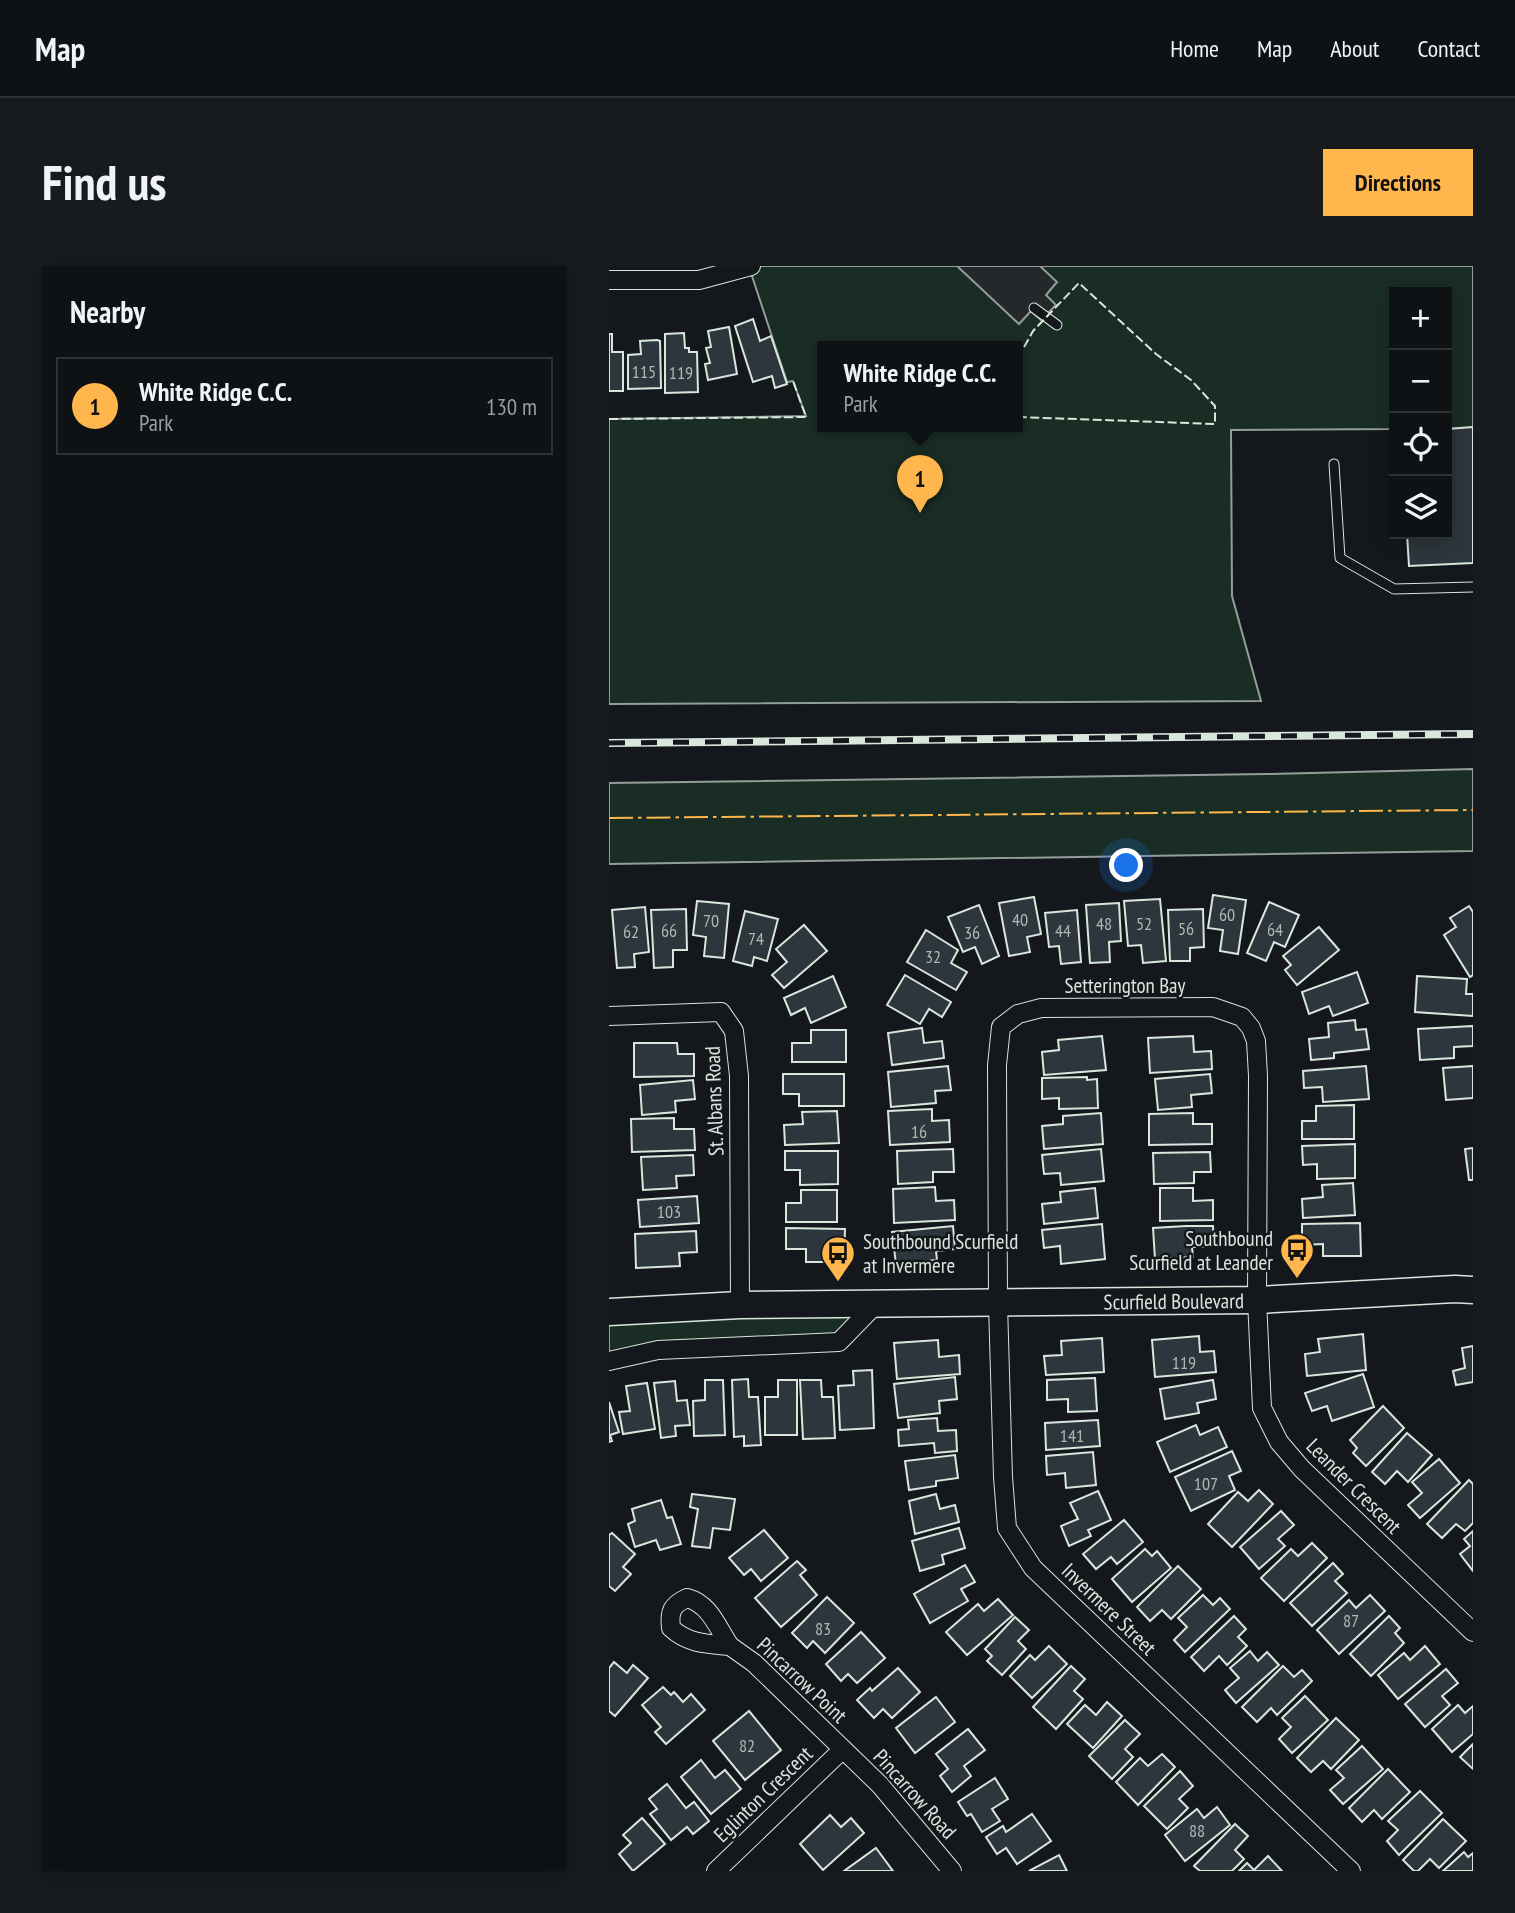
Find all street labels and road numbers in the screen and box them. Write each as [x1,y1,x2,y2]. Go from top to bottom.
street label: Setterington Bay [1065,972,1186,999]
street label: St. Albans Road [699,1046,729,1156]
street label: Scurfield Boulevard [1103,1287,1244,1315]
street label: Leander Crescent [1301,1433,1407,1539]
street label: Invermere Street [1056,1557,1162,1661]
street label: Pincarrow Point [751,1631,853,1729]
street label: Eglinton Crescent [708,1740,818,1848]
street label: Pincarrow Road [868,1743,962,1845]

